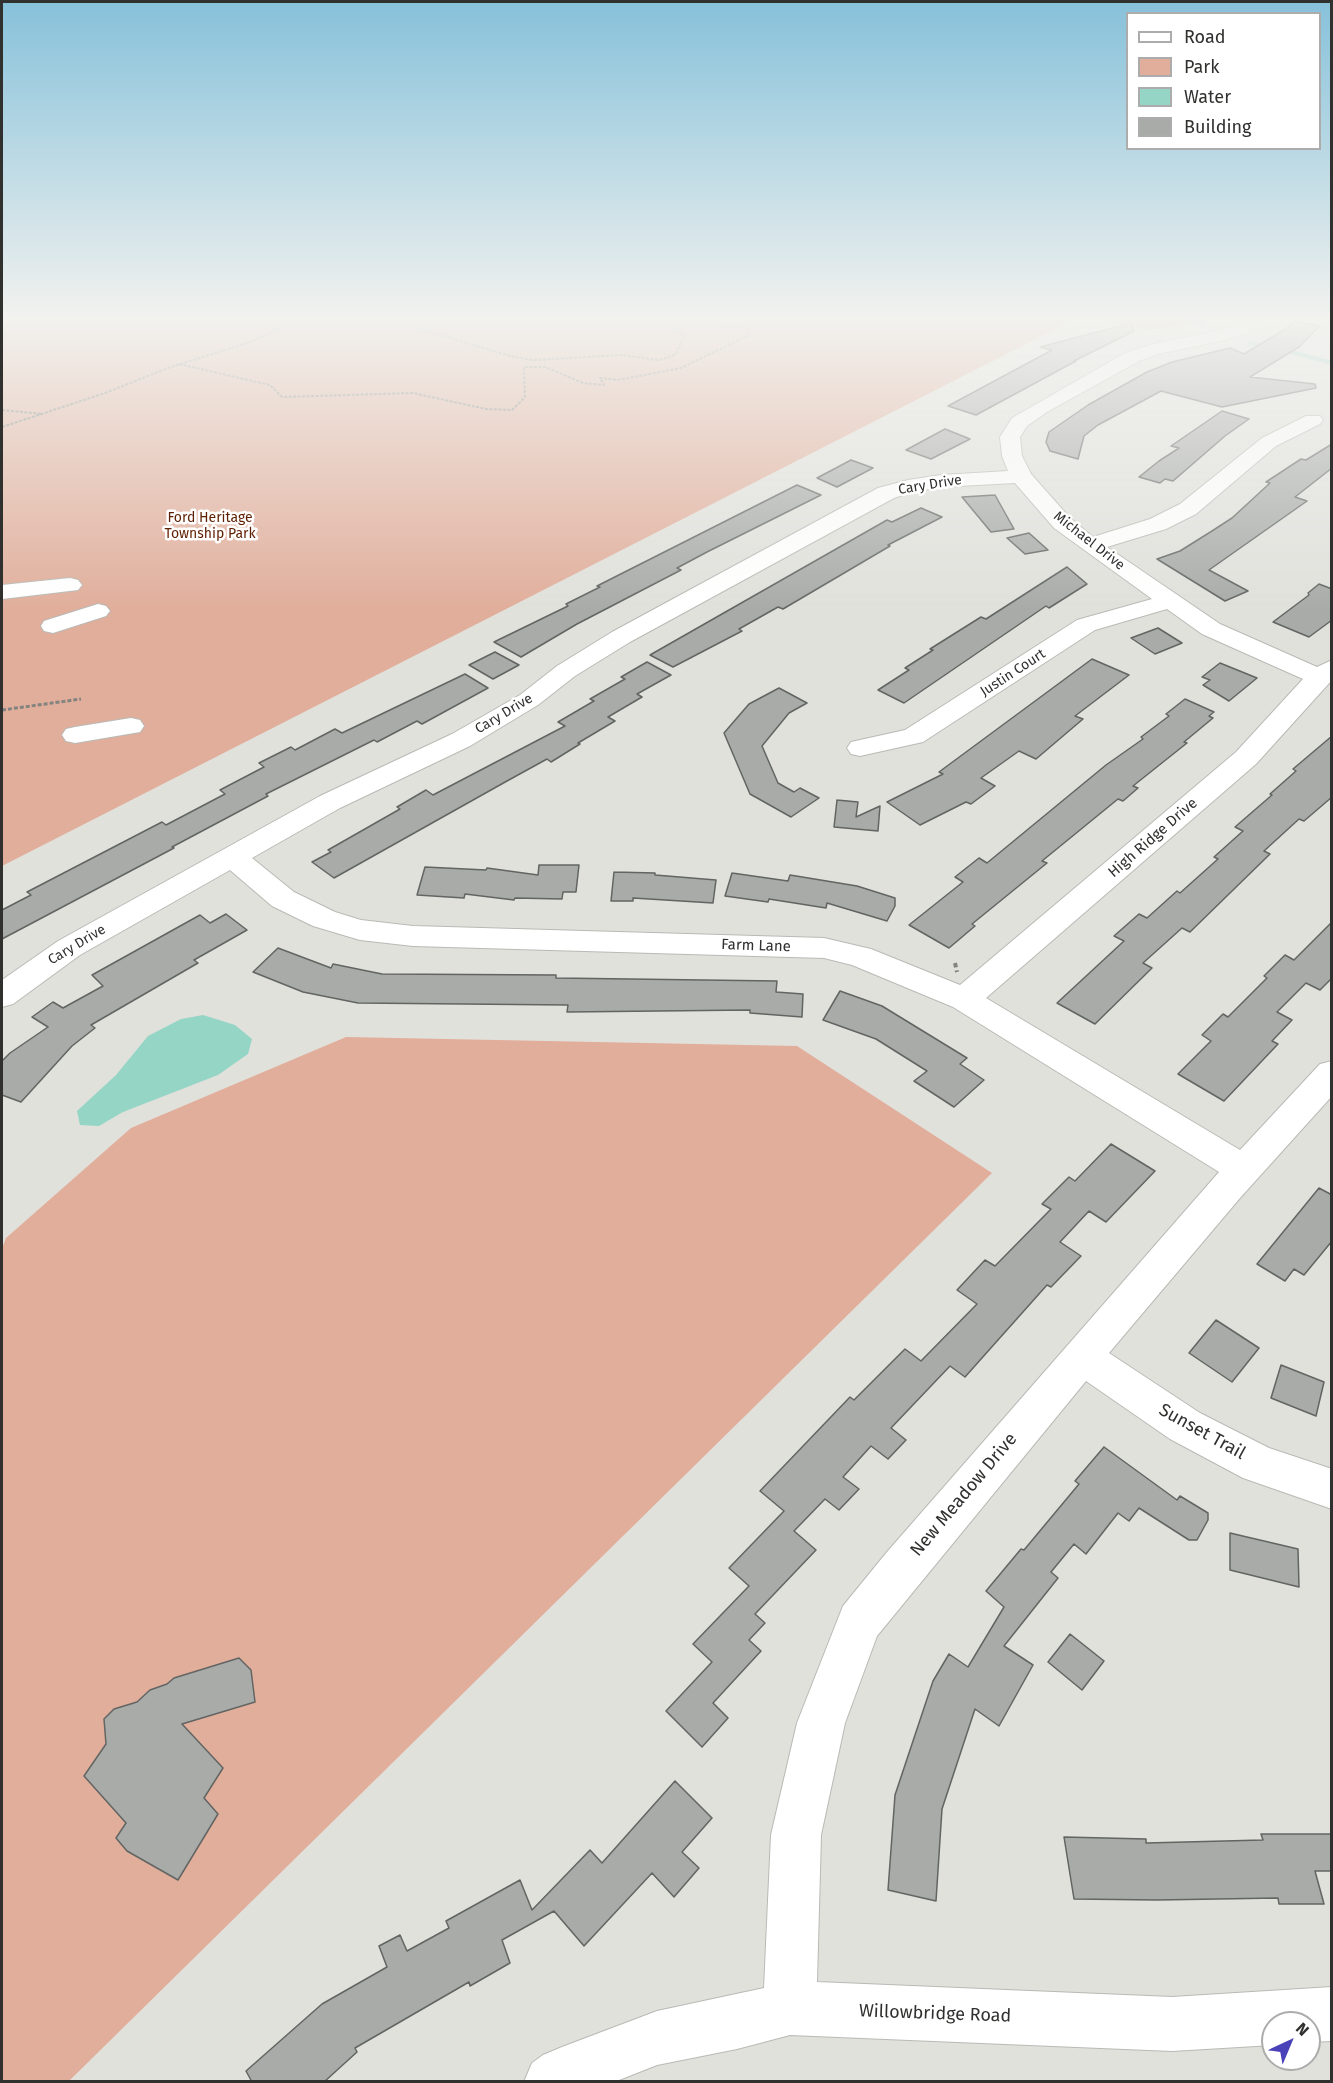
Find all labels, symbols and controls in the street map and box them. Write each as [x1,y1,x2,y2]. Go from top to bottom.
legend [1126,12,1321,150]
text: Road [1184,26,1226,48]
text: Park [1184,56,1219,78]
text: Water [1184,86,1231,108]
text: Building [1184,116,1251,138]
street label: Cary Drive [897,472,963,498]
street label: Michael Drive [1050,508,1128,574]
park label: Ford Heritage Township Park [164,510,256,542]
street label: Justin Court [977,646,1049,700]
street label: Cary Drive [472,690,536,738]
street label: High Ridge Drive [1105,794,1201,882]
street label: Cary Drive [45,921,109,969]
street label: Farm Lane [721,936,791,956]
street label: Sunset Trail [1155,1399,1249,1465]
street label: New Meadow Drive [906,1429,1022,1561]
street label: Willowbridge Road [858,2001,1012,2027]
north arrow [1261,2011,1321,2071]
text: N [1292,2019,1313,2040]

